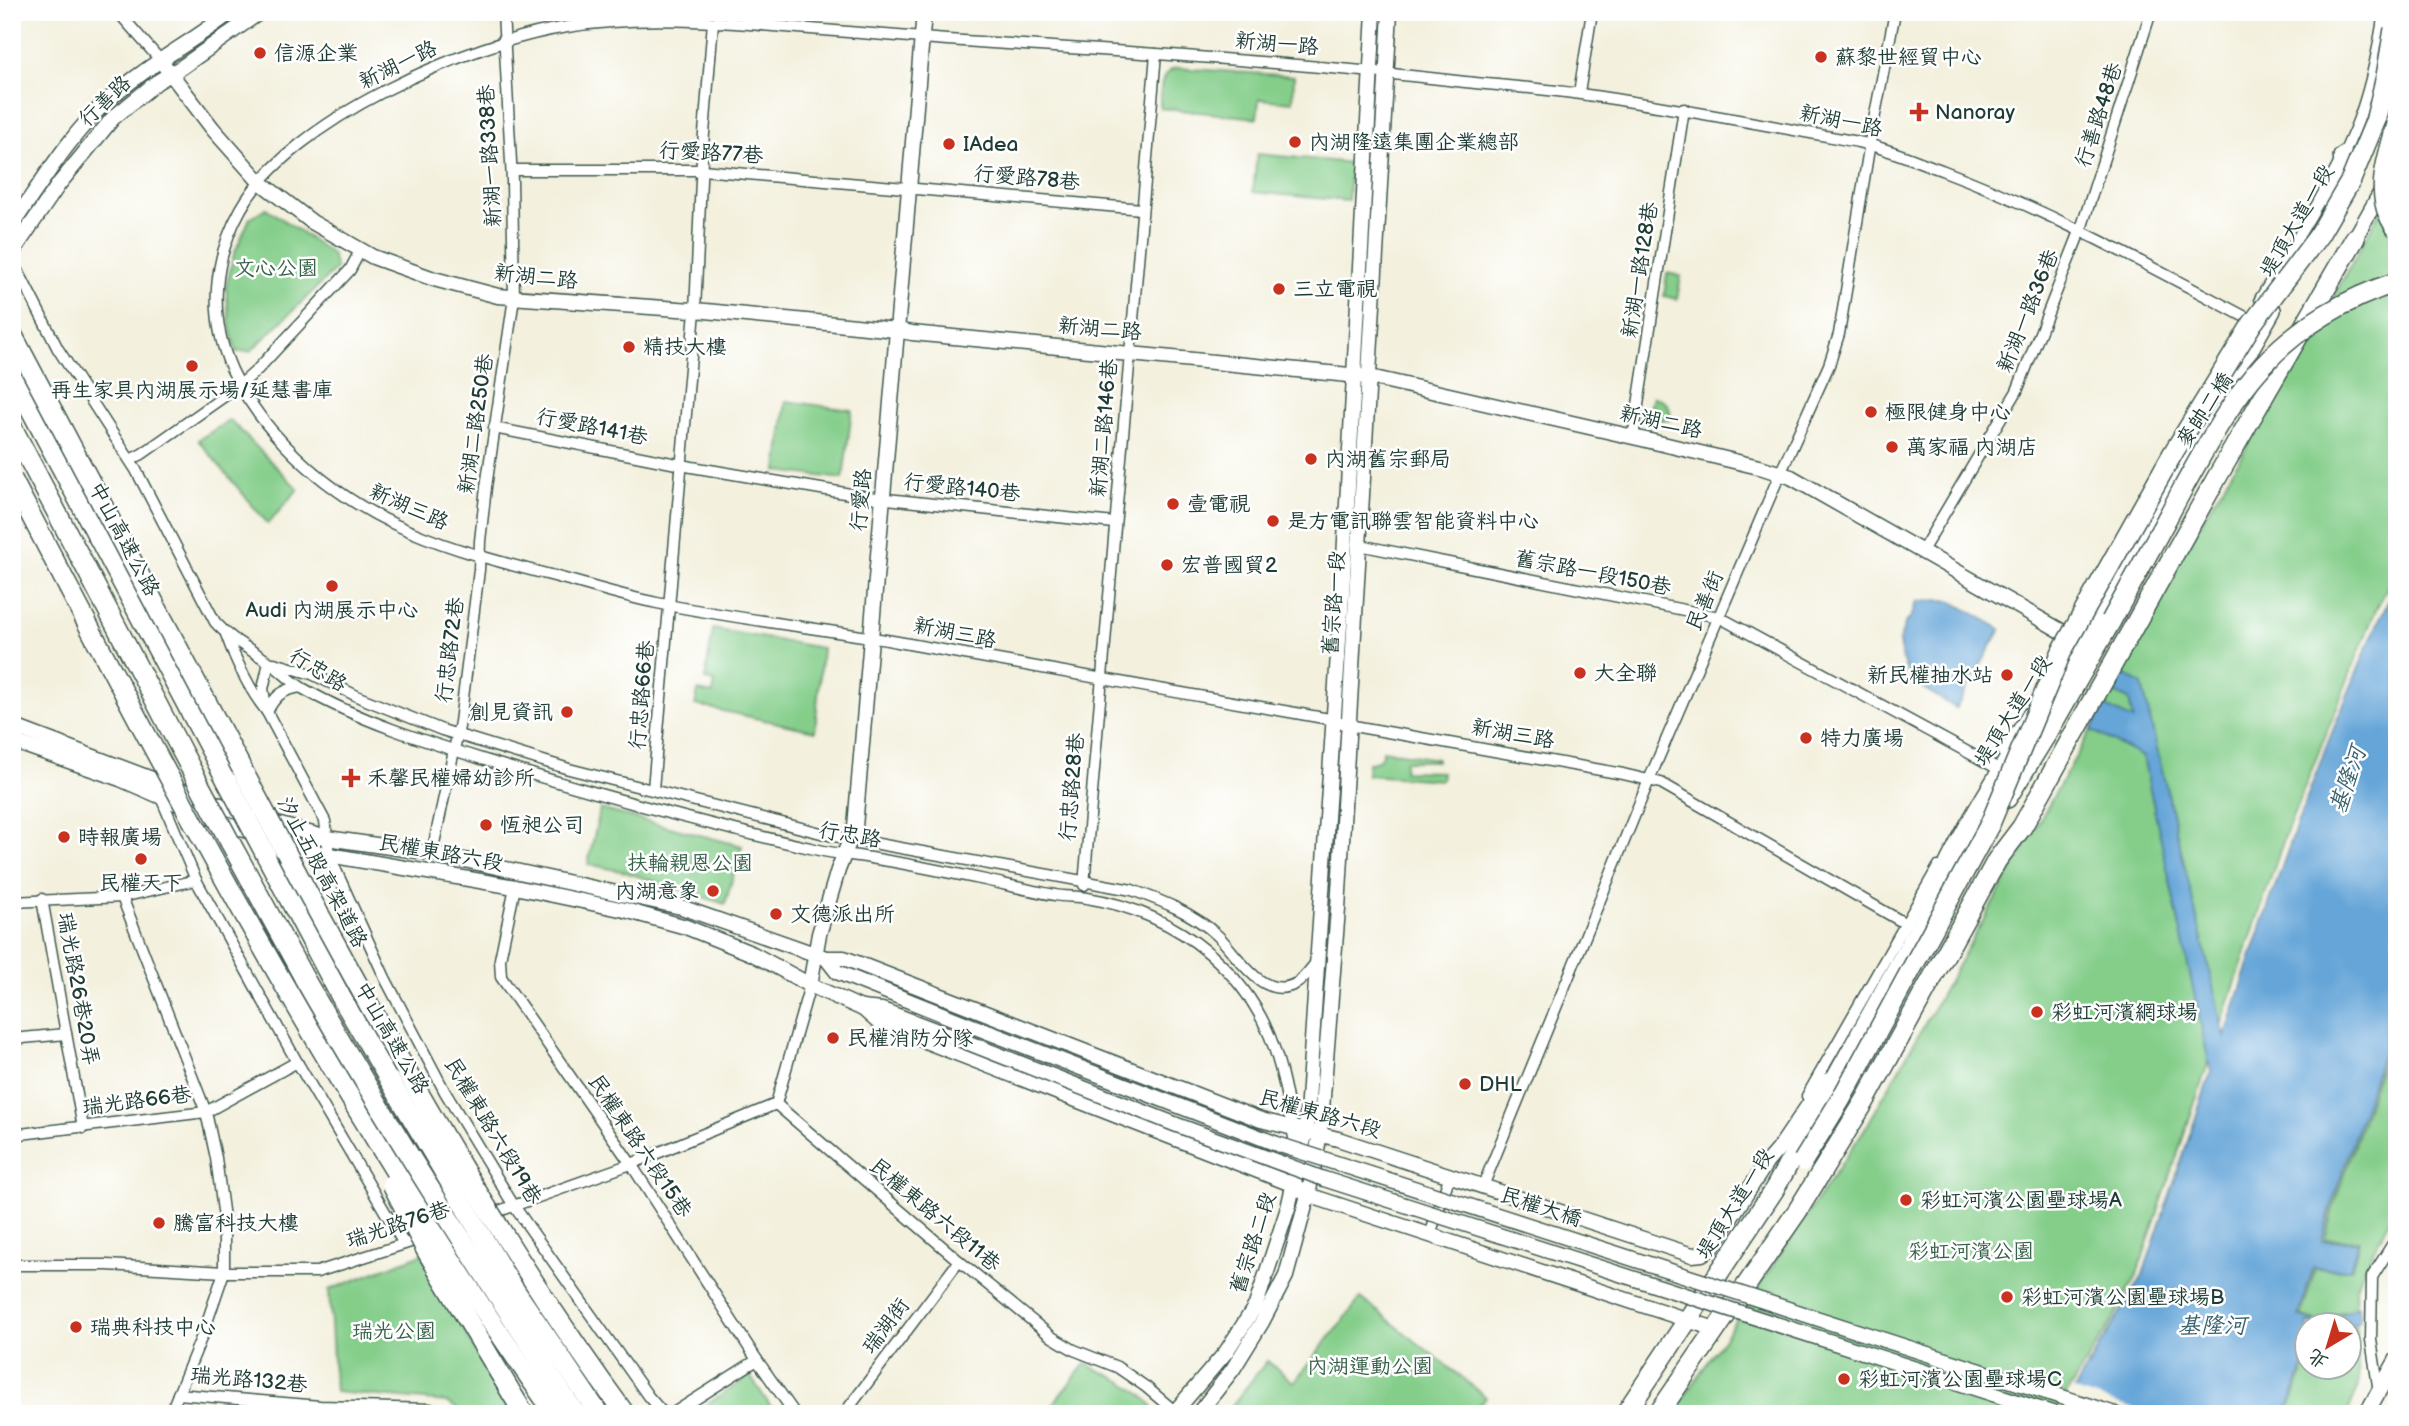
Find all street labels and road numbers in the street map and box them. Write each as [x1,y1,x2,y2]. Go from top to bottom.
street label: 新湖一路 [1234,28,1320,60]
street label: 新湖一路 [355,35,441,95]
street label: 行善路48巷 [2070,59,2128,171]
street label: 行善路 [74,70,136,132]
street label: 新湖一路338巷 [474,84,506,228]
street label: 新湖一路 [1797,100,1885,142]
street label: 行愛路77巷 [658,138,764,168]
street label: 堤頂大道一段 [2255,160,2339,282]
street label: 行愛路78巷 [973,161,1081,195]
street label: 新湖一路128巷 [1617,200,1663,340]
street label: 新湖一路36巷 [1992,246,2064,376]
street label: 新湖二路 [493,260,579,294]
street label: 新湖二路 [1057,313,1143,345]
street label: 新湖二路250巷 [454,352,498,496]
street label: 新湖二路146巷 [1085,358,1123,498]
street label: 麥帥二橋 [2172,368,2238,452]
street label: 新湖二路 [1617,400,1705,444]
street label: 行愛路141巷 [534,404,650,450]
street label: 行愛路 [846,468,876,532]
street label: 行愛路140巷 [902,469,1022,507]
street label: 中山高速公路 [83,478,165,600]
street label: 新湖三路 [366,478,452,536]
street label: 舊宗路一段150巷 [1513,546,1673,600]
street label: 舊宗路一段 [1318,550,1350,656]
street label: 民善街 [1681,567,1729,635]
street label: 行忠路72巷 [431,596,469,704]
street label: 新湖三路 [911,613,999,653]
street label: 行忠路66巷 [625,639,659,751]
street label: 行忠路 [285,643,351,697]
street label: 堤頂大道一段 [1969,651,2057,771]
street label: 新湖三路 [1469,714,1557,754]
street label: 行忠路28巷 [1055,732,1089,842]
street label: 汐止五股高架道路 [272,792,372,952]
street label: 行忠路 [817,817,883,853]
street label: 民權東路六段 [377,830,505,876]
street label: 瑞光路26巷20弄 [52,911,104,1067]
street label: 中山高速公路 [350,977,434,1099]
street label: 民權東路六段19巷 [439,1053,547,1209]
street label: 民權東路六段15巷 [583,1070,697,1222]
street label: 瑞光路66巷 [81,1082,193,1120]
street label: 民權東路六段 [1256,1085,1384,1143]
street label: 堤頂大道一段 [1691,1144,1779,1264]
street label: 民權東路六段11巷 [864,1153,1006,1277]
street label: 民權大橋 [1497,1182,1585,1232]
street label: 舊宗路二段 [1225,1189,1281,1297]
street label: 瑞光路76巷 [343,1197,453,1253]
street label: 瑞湖街 [857,1293,915,1359]
street label: 瑞光路132巷 [189,1362,309,1398]

